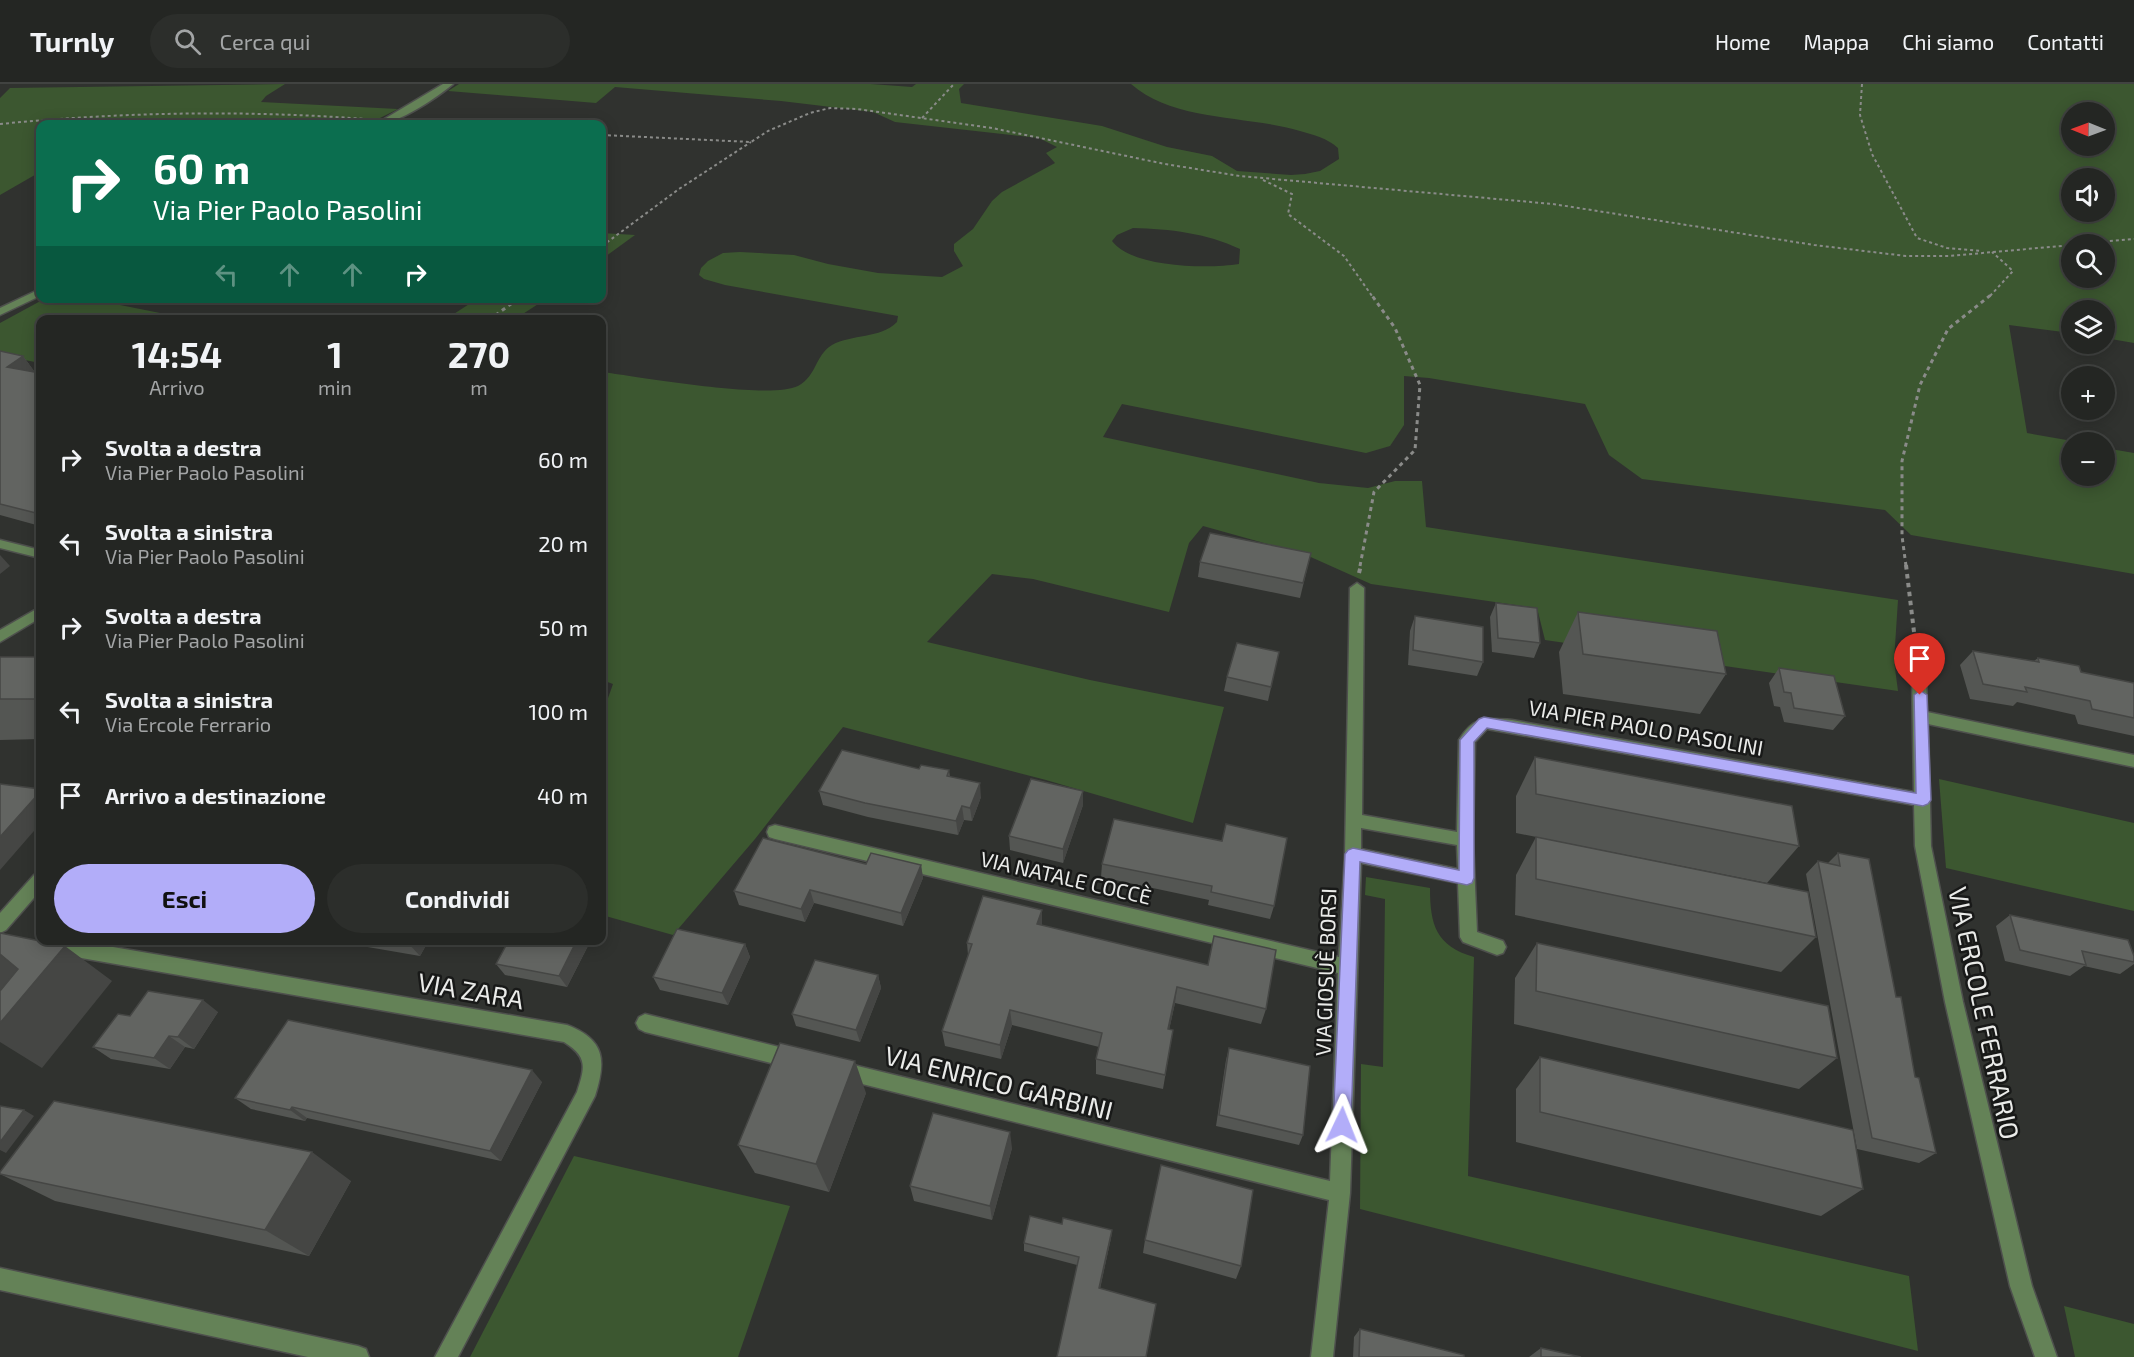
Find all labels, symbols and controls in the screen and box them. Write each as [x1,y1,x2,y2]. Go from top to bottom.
search box [150,14,570,68]
text: Turnly [30,24,114,58]
icon: search [171,25,204,58]
text: Cerca qui [219,28,311,54]
text: Home [1715,29,1771,54]
text: Mappa [1804,29,1869,54]
text: Chi siamo [1902,29,1994,54]
text: Contatti [2027,29,2104,54]
north arrow [2061,102,2115,156]
map controls [2061,102,2115,486]
text: 60 m [153,142,250,192]
icon: right [54,144,132,222]
button: sound [2061,168,2115,222]
text: Via Pier Paolo Pasolini [153,193,423,225]
button: search [2061,234,2115,288]
icon: left [210,258,243,291]
icon: ahead [273,258,306,291]
icon: ahead [336,258,369,291]
icon: right [399,258,432,291]
button: layers [2061,300,2115,354]
text: 14:54 [132,332,222,375]
text: 1 [327,332,343,375]
text: 270 [448,332,510,375]
button: + [2061,366,2115,420]
text: Arrivo [149,375,205,399]
text: min [318,375,352,399]
text: m [470,375,488,399]
button: − [2061,432,2115,486]
text: Svolta a destra [105,434,262,460]
icon: right [54,443,87,476]
text: 60 m [538,446,588,472]
text: Via Pier Paolo Pasolini [105,460,305,484]
text: Svolta a sinistra [105,518,273,544]
icon: left [54,527,87,560]
text: 20 m [538,530,588,556]
text: Via Pier Paolo Pasolini [105,544,305,568]
text: Svolta a destra [105,602,262,628]
icon: right [54,611,87,644]
text: 50 m [539,614,588,640]
text: Via Pier Paolo Pasolini [105,628,305,652]
pin [1894,633,1945,695]
icon: arrive [1903,642,1936,675]
text: Svolta a sinistra [105,686,273,712]
street label: VIA PIER PAOLO PASOLINI [1527,694,1765,760]
icon: left [54,695,87,728]
text: 100 m [529,698,588,724]
text: Via Ercole Ferrario [105,712,271,736]
icon: arrive [54,779,87,812]
text: Arrivo a destinazione [105,782,326,808]
text: 40 m [537,782,588,808]
street label: VIA NATALE COCCÈ [978,845,1154,909]
button: Esci [54,864,315,933]
button: Condividi [327,864,588,933]
street label: VIA ERCOLE FERRARIO [1943,884,2027,1142]
street label: VIA GIOSUÈ BORSI [1310,888,1340,1056]
street label: VIA ZARA [416,965,526,1015]
street label: VIA ENRICO GARBINI [882,1039,1116,1125]
position arrow [1310,1093,1374,1157]

